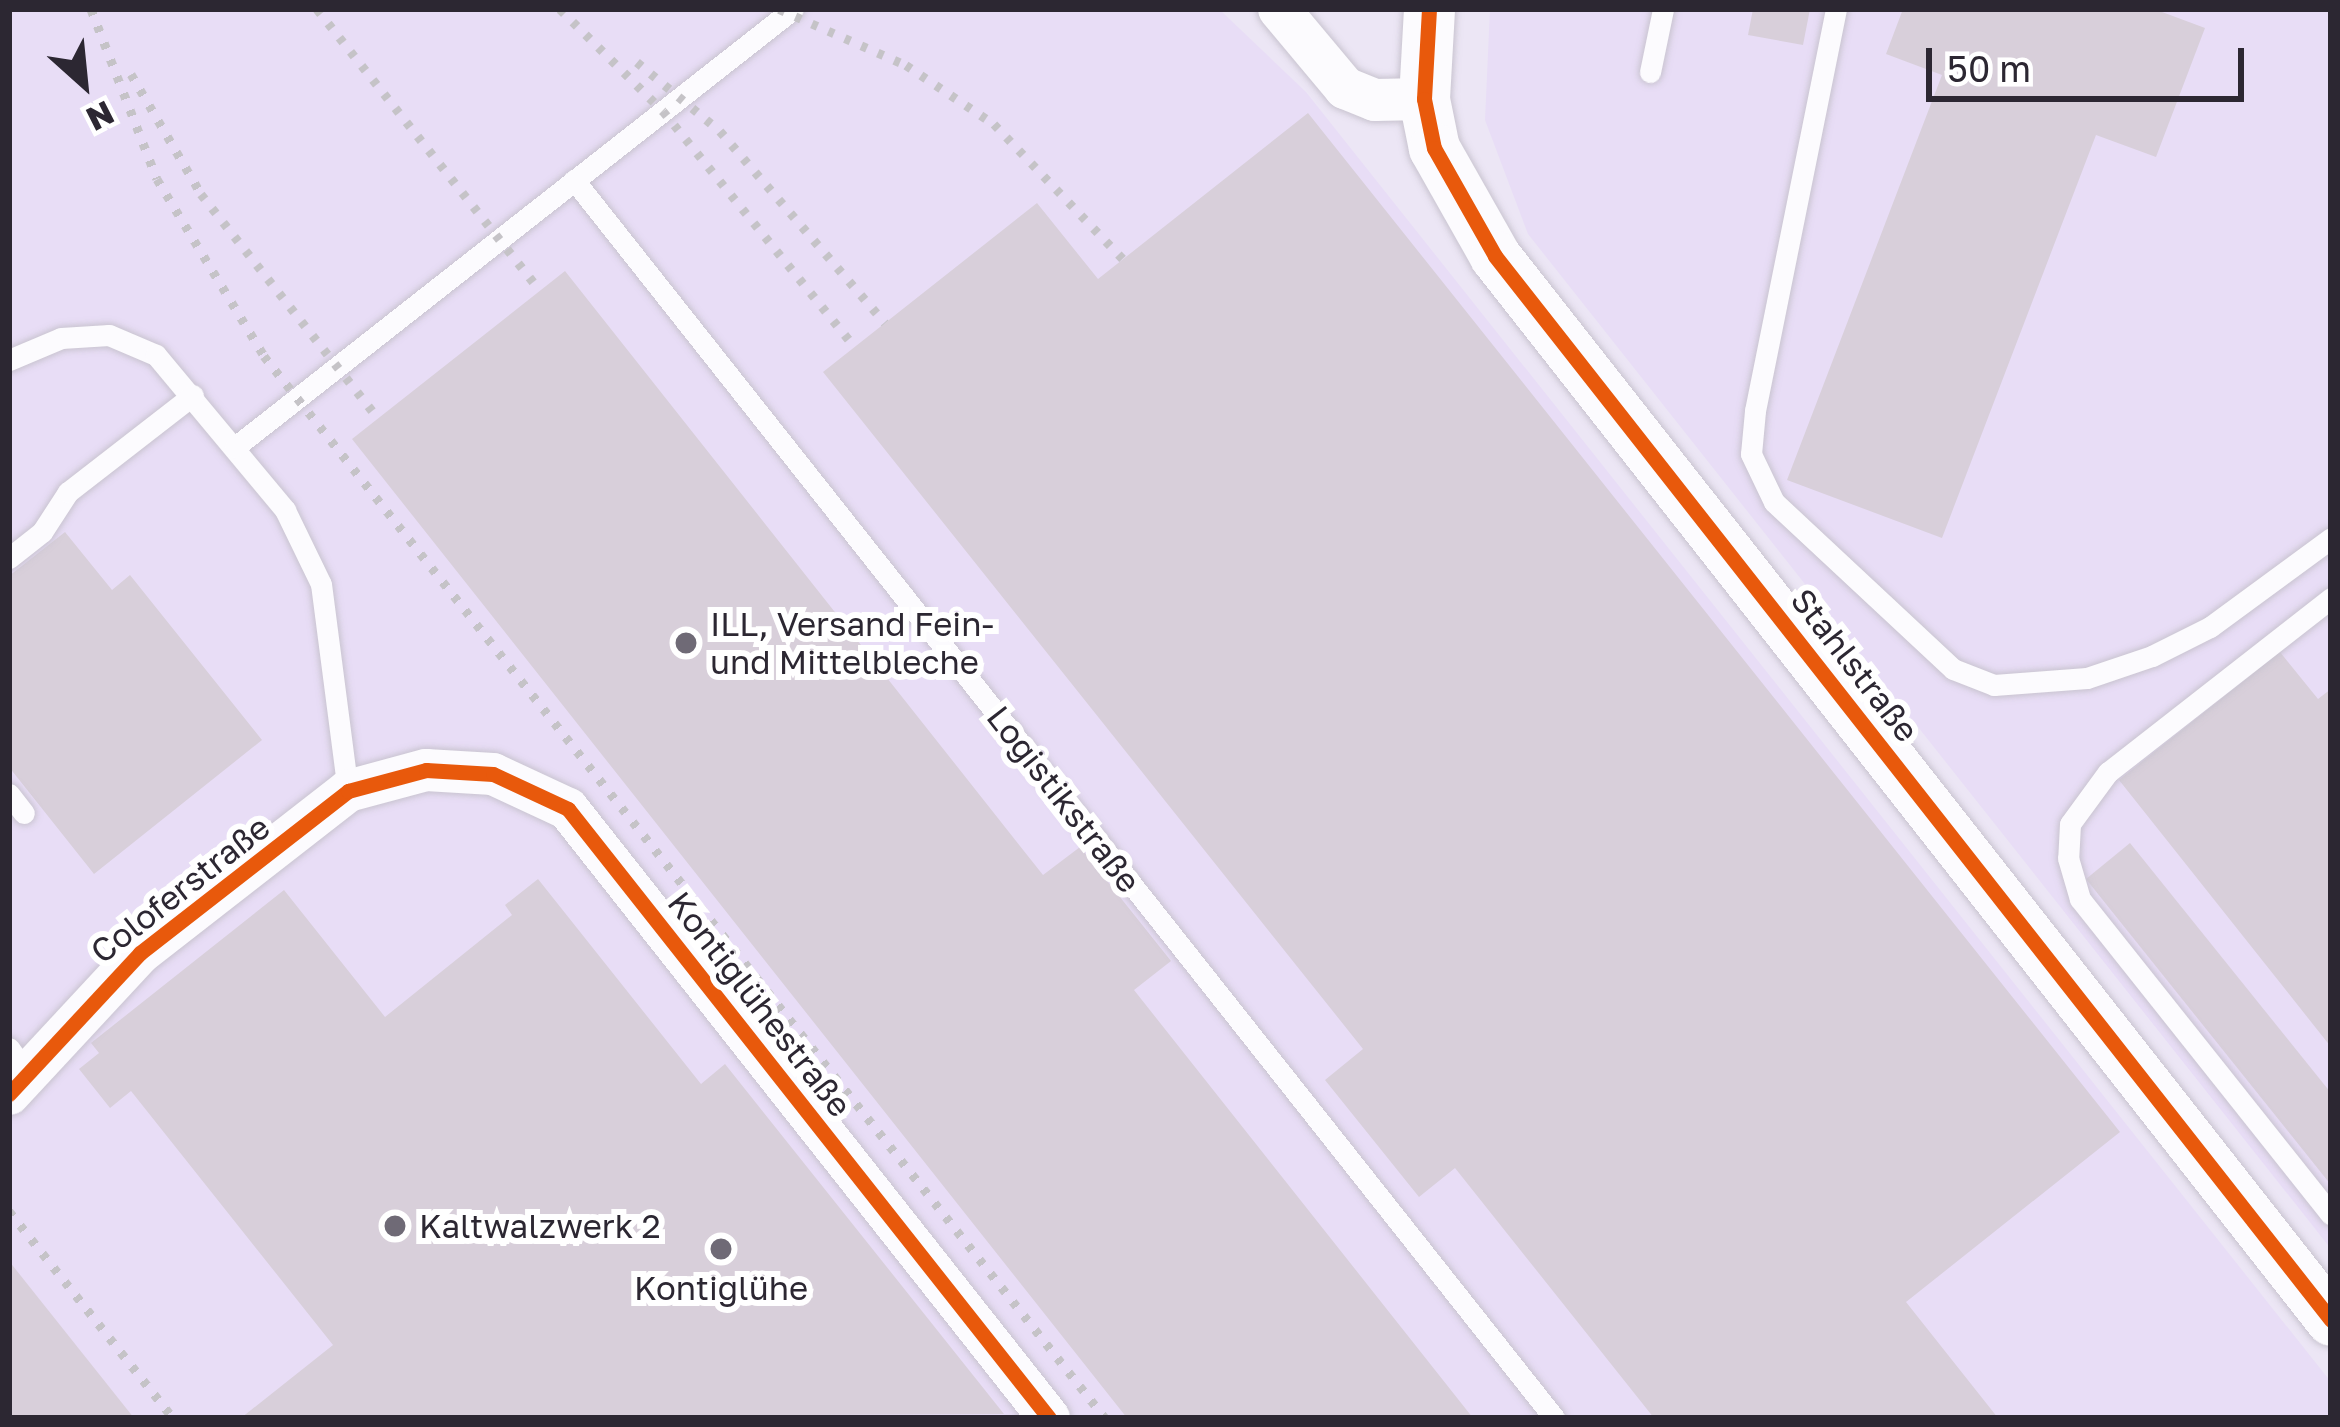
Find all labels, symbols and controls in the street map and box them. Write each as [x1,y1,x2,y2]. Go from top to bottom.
north arrow [24,24,144,144]
scale bar [1932,24,2250,98]
text: 50 m [1947,47,2031,90]
text: N [81,93,121,140]
street label: Stahlstraße [1783,581,1927,749]
place label: ILL, Versand Fein- und Mittelbleche [710,604,994,682]
marker: ILL, Versand Fein- und Mittelbleche [673,630,699,656]
street label: Logistikstraße [979,698,1149,900]
street label: Coloferstraße [83,807,277,971]
street label: Kontiglühestraße [660,884,860,1124]
place label: Kaltwalzwerk 2 [419,1206,661,1246]
marker: Kaltwalzwerk 2 [382,1213,408,1239]
marker: Kontiglühe [708,1236,734,1262]
place label: Kontiglühe [634,1268,808,1308]

